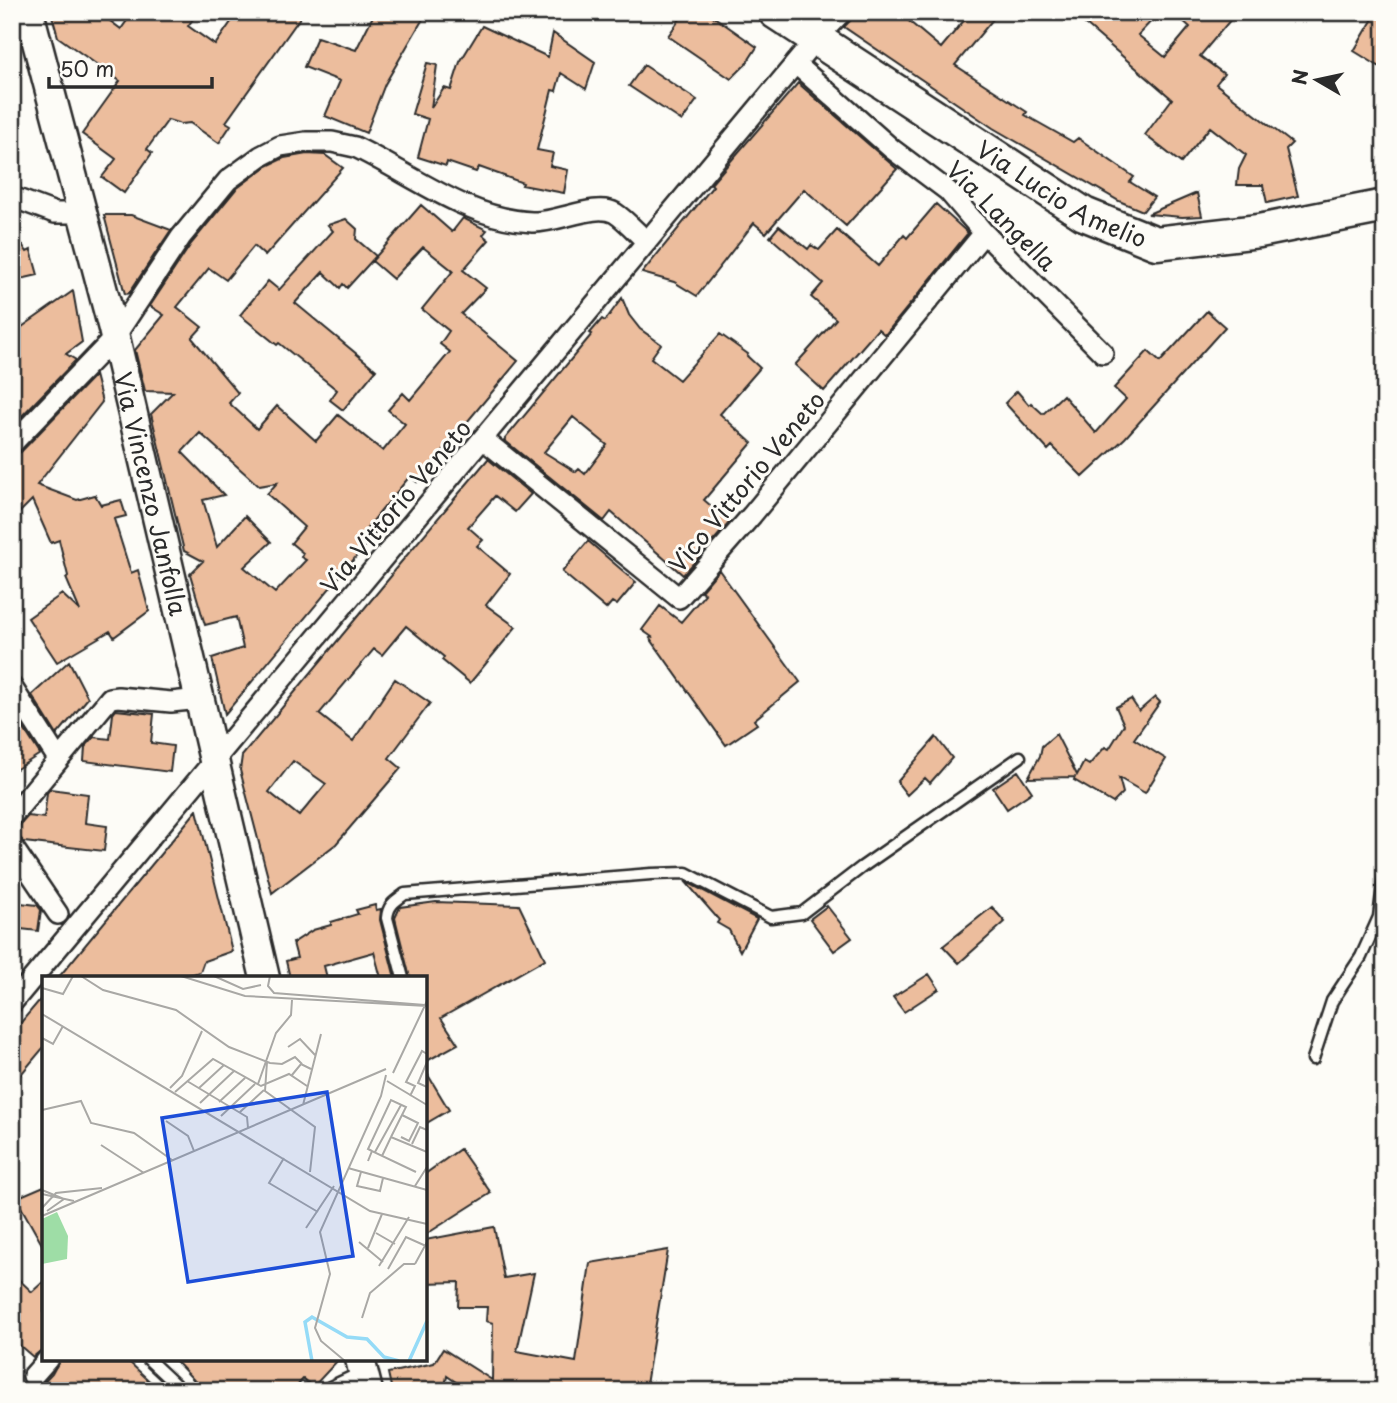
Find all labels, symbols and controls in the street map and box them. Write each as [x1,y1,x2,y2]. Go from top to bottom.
scale bar [49,46,212,90]
north arrow [1282,46,1352,116]
text: 50 m [60,52,114,84]
text: N [1284,68,1314,87]
street label: Via Lucio Amelio [970,131,1152,256]
street label: Via Langella [939,152,1065,278]
street label: Via Vincenzo Janfolla [106,368,197,619]
street label: Vico Vittorio Veneto [659,382,833,580]
street label: Via Vittorio Veneto [311,411,479,601]
inset map [42,976,427,1361]

